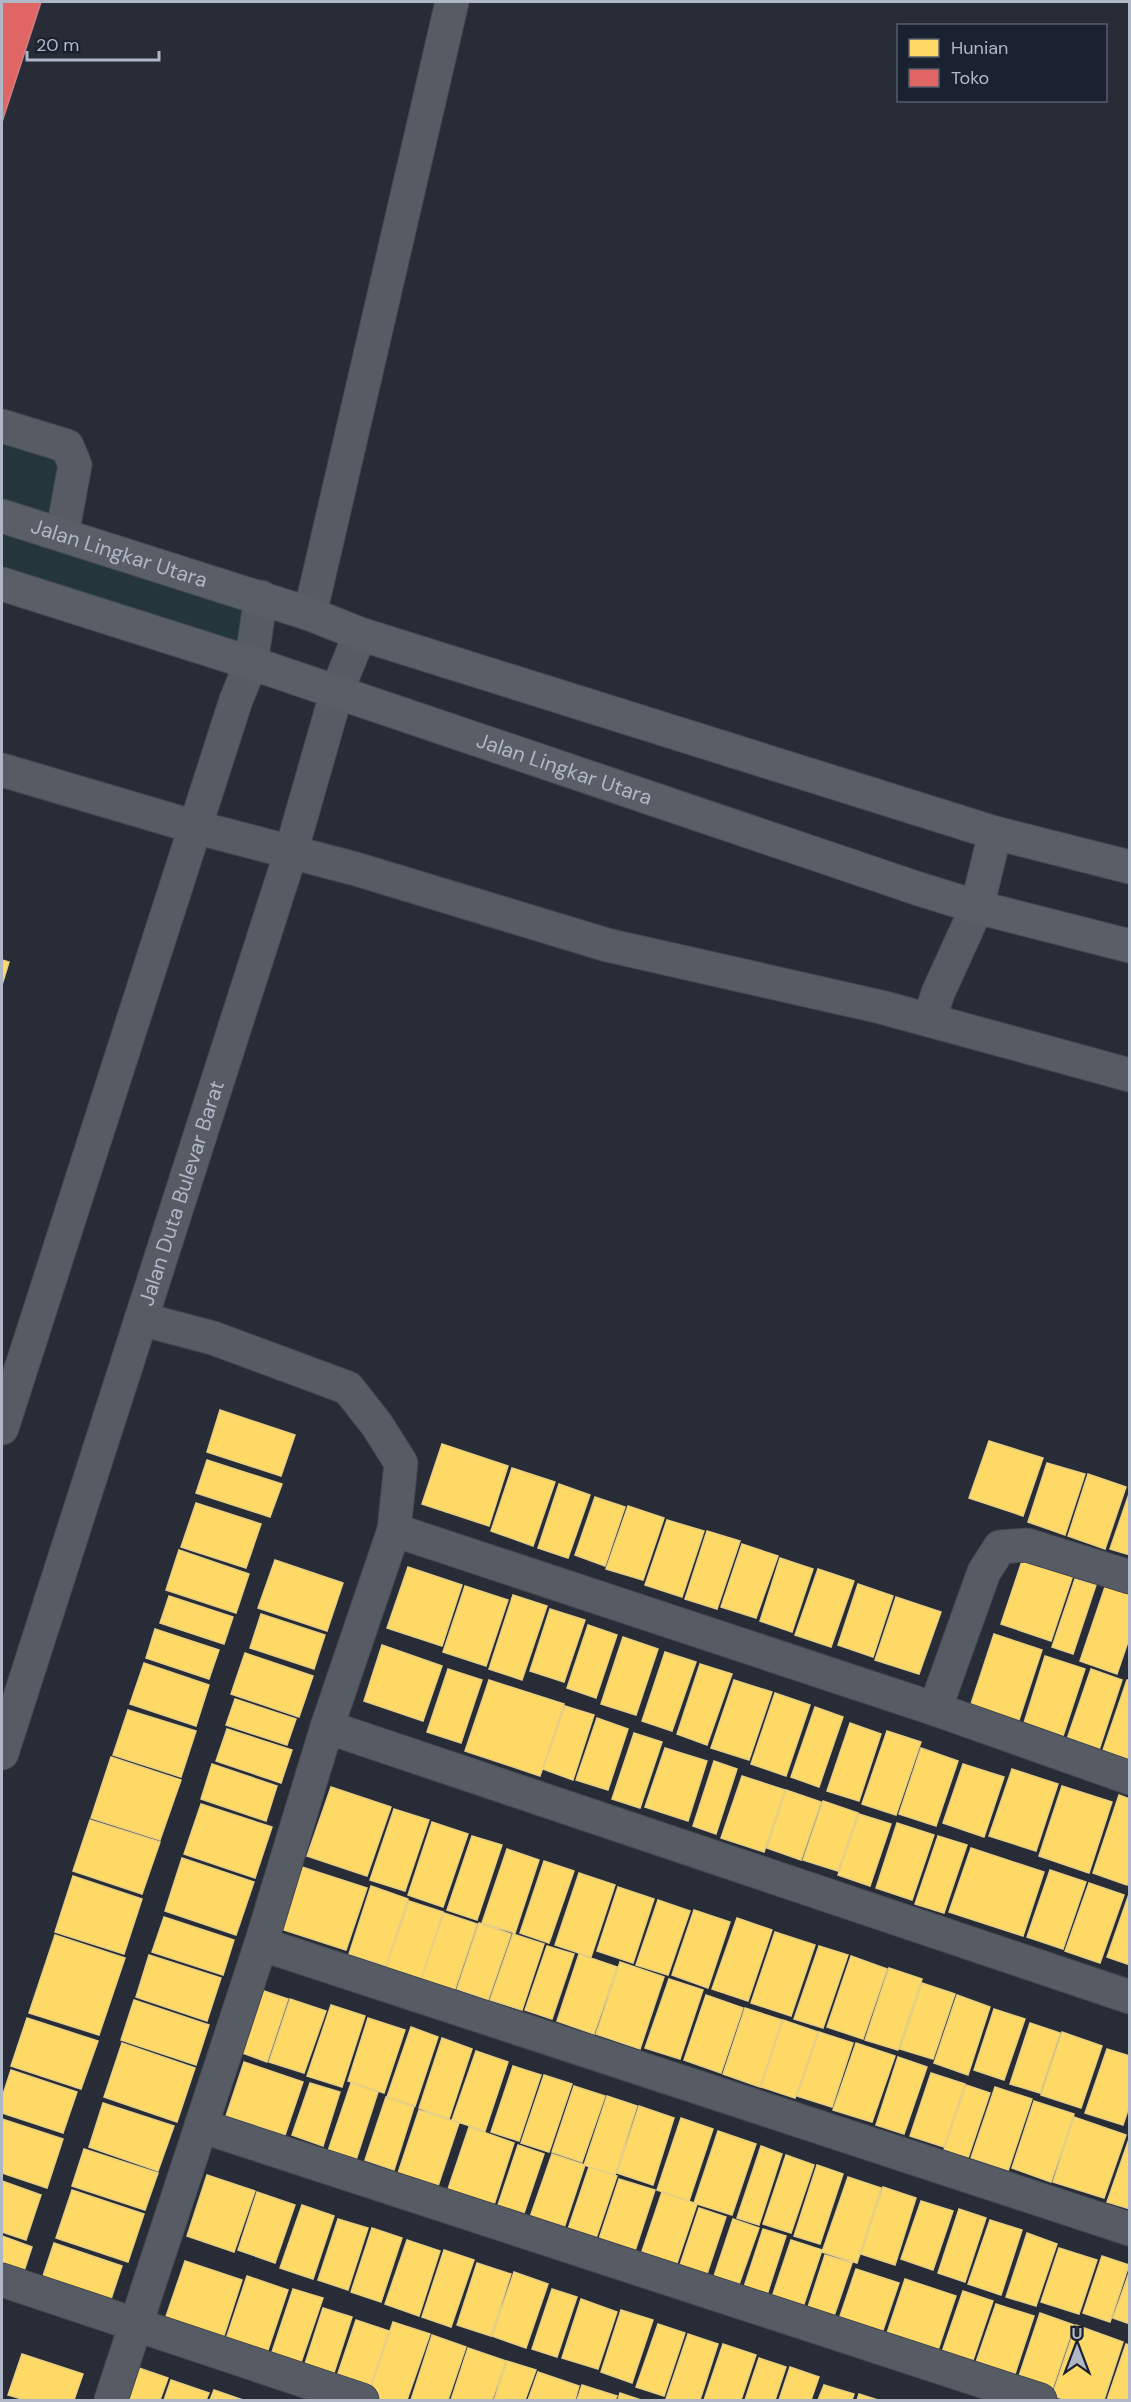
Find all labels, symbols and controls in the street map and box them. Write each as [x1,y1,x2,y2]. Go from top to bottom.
scale bar [27,24,159,62]
legend [897,24,1107,102]
text: 20 m [36,33,79,57]
text: Hunian [951,36,1008,60]
text: Toko [951,66,989,90]
street label: Jalan Lingkar Utara [27,512,211,594]
street label: Jalan Lingkar Utara [473,726,656,812]
street label: Jalan Duta Bulevar Barat [132,1077,231,1309]
north arrow [1047,2318,1107,2378]
text: U [1072,2323,1082,2344]

